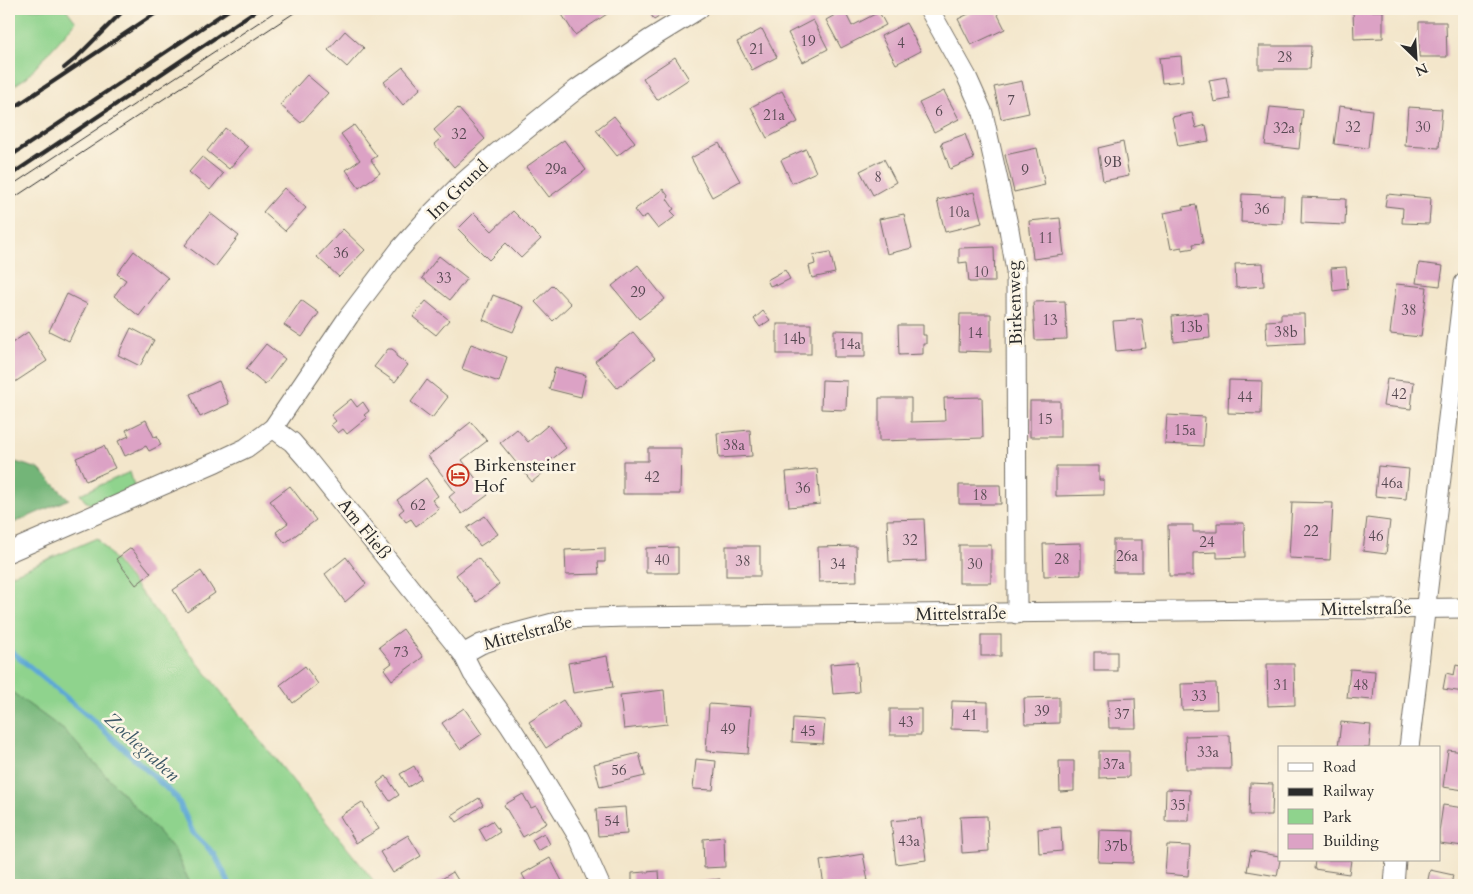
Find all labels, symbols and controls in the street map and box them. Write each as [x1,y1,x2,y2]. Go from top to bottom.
house number: 19 [800,31,816,51]
north arrow [1390,32,1440,82]
house number: 4 [897,33,905,53]
house number: 21 [749,39,765,59]
house number: 28 [1277,47,1293,67]
text: N [1412,58,1431,81]
house number: 7 [1007,90,1015,110]
house number: 6 [935,101,943,121]
house number: 21a [763,105,785,125]
house number: 32 [1345,117,1361,137]
house number: 30 [1415,117,1431,137]
house number: 32a [1273,118,1295,138]
house number: 32 [451,124,467,144]
house number: 9B [1104,152,1122,172]
street label: Im Grund [422,154,495,226]
house number: 29a [545,159,567,179]
house number: 9 [1021,160,1029,180]
house number: 8 [874,167,882,187]
house number: 36 [1254,199,1270,219]
house number: 10a [948,202,970,222]
house number: 11 [1038,228,1054,248]
house number: 36 [333,243,349,263]
street label: Birkenweg [1001,259,1029,346]
house number: 10 [973,262,989,282]
house number: 33 [436,268,452,288]
house number: 29 [630,282,646,302]
house number: 38 [1401,300,1417,320]
house number: 13 [1042,310,1058,330]
house number: 13b [1179,317,1203,337]
house number: 38b [1274,322,1298,342]
house number: 14 [967,323,983,343]
house number: 14b [782,329,806,349]
house number: 14a [839,334,861,354]
house number: 42 [1391,384,1407,404]
house number: 44 [1237,387,1253,407]
house number: 15 [1037,409,1053,429]
house number: 15a [1174,420,1196,440]
house number: 38a [723,435,745,455]
place label: Birkensteiner Hof [474,453,576,499]
hotel icon: Birkensteiner Hof [446,463,470,487]
house number: 42 [644,467,660,487]
house number: 46a [1381,473,1403,493]
house number: 36 [795,478,811,498]
house number: 18 [972,485,988,505]
street label: Am Fließ [332,493,396,565]
house number: 62 [410,495,426,515]
house number: 22 [1303,521,1319,541]
house number: 46 [1368,526,1384,546]
house number: 32 [902,530,918,550]
house number: 24 [1199,532,1215,552]
house number: 26a [1116,546,1138,566]
house number: 28 [1054,549,1070,569]
house number: 40 [654,550,670,570]
house number: 38 [735,551,751,571]
house number: 34 [830,554,846,574]
house number: 30 [967,554,983,574]
street label: Mittelstraße [1320,596,1412,622]
street label: Mittelstraße [915,601,1007,627]
street label: Mittelstraße [481,609,575,657]
house number: 73 [393,642,409,662]
house number: 31 [1273,675,1289,695]
house number: 48 [1353,675,1369,695]
house number: 33 [1191,686,1207,706]
house number: 39 [1034,701,1050,721]
house number: 37 [1114,704,1130,724]
house number: 41 [962,705,978,725]
water label: Zochegraben [99,706,186,788]
house number: 43 [898,712,914,732]
house number: 49 [720,719,736,739]
house number: 45 [800,721,816,741]
house number: 33a [1197,742,1219,762]
legend [1278,746,1440,862]
house number: 37a [1103,754,1125,774]
text: Road [1323,757,1356,777]
house number: 56 [611,760,627,780]
text: Railway [1323,781,1374,801]
house number: 35 [1170,795,1186,815]
text: Park [1323,807,1352,827]
house number: 54 [604,811,620,831]
house number: 43a [898,831,920,851]
text: Building [1323,831,1379,851]
house number: 37b [1104,836,1128,856]

